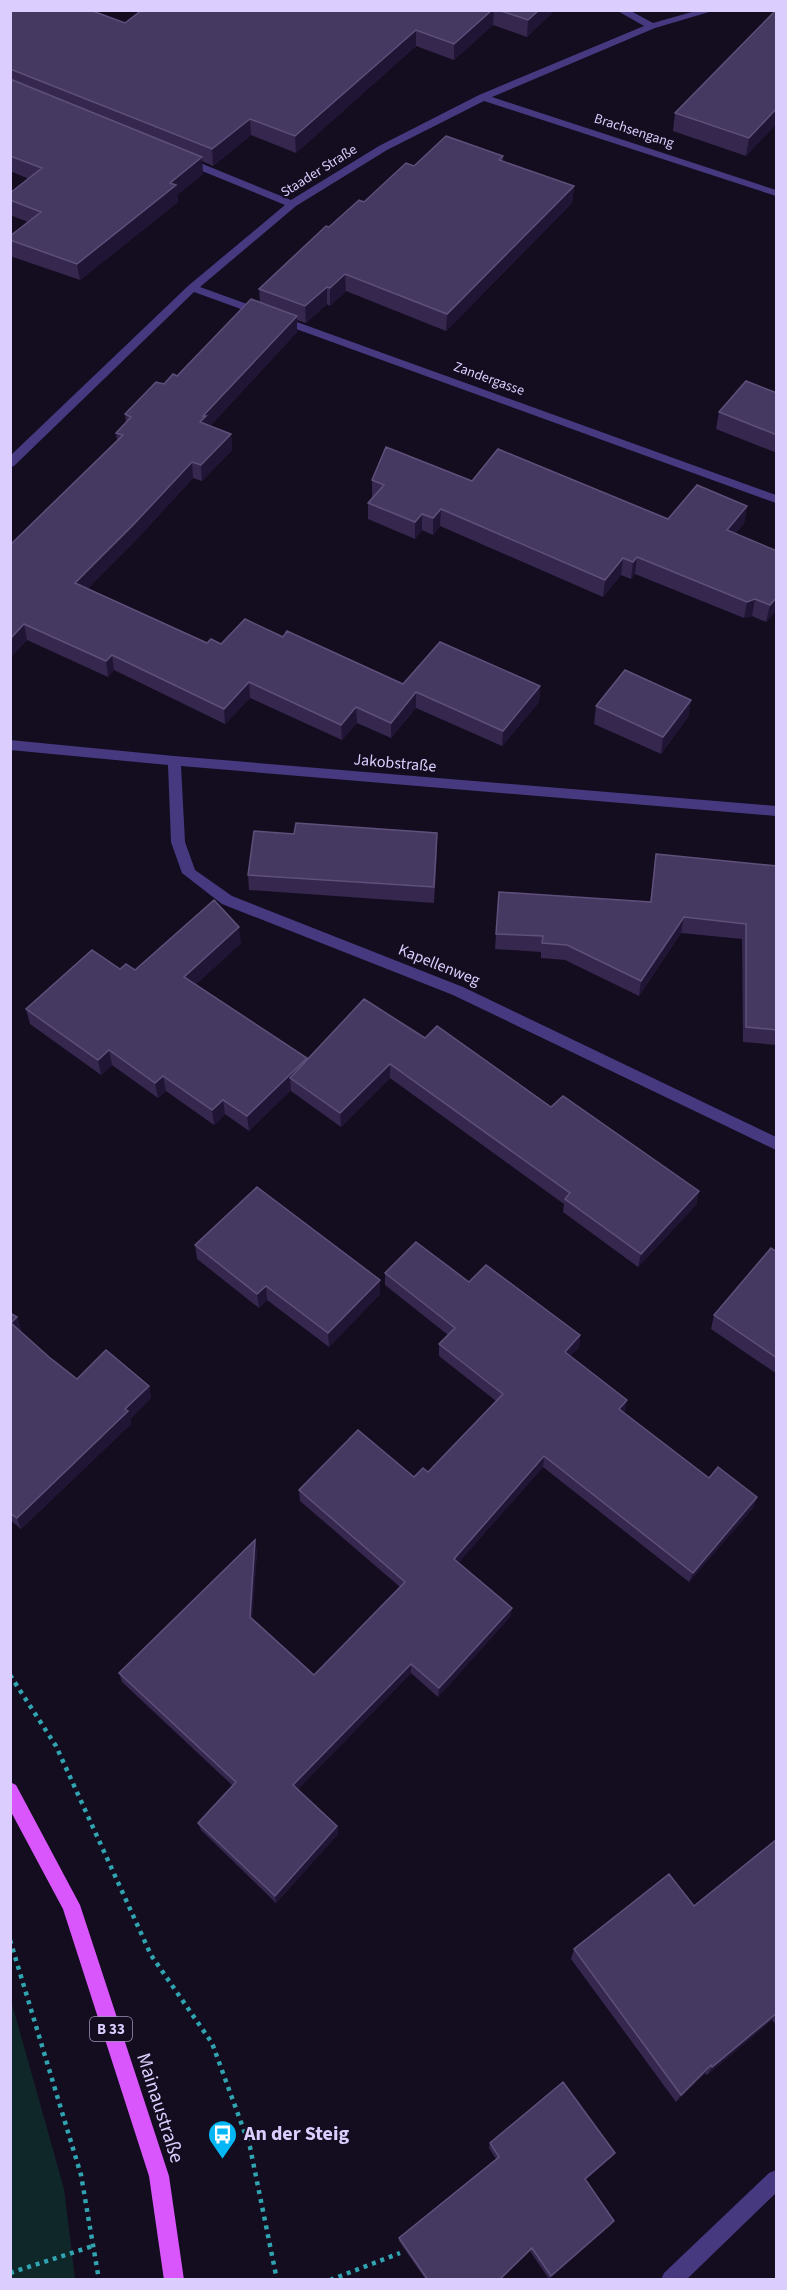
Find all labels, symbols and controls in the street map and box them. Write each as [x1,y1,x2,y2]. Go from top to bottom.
street label: Brachsengang [591,109,677,153]
street label: Staader Straße [277,140,361,202]
street label: Zandergasse [451,357,527,401]
street label: Jakobstraße [353,748,437,778]
street label: Kapellenweg [395,939,483,991]
road number: B 33 [90,2017,132,2041]
street label: Mainaustraße [129,2049,191,2167]
bus stop icon: An der Steig [207,2118,239,2160]
place label: An der Steig [243,2120,349,2148]

